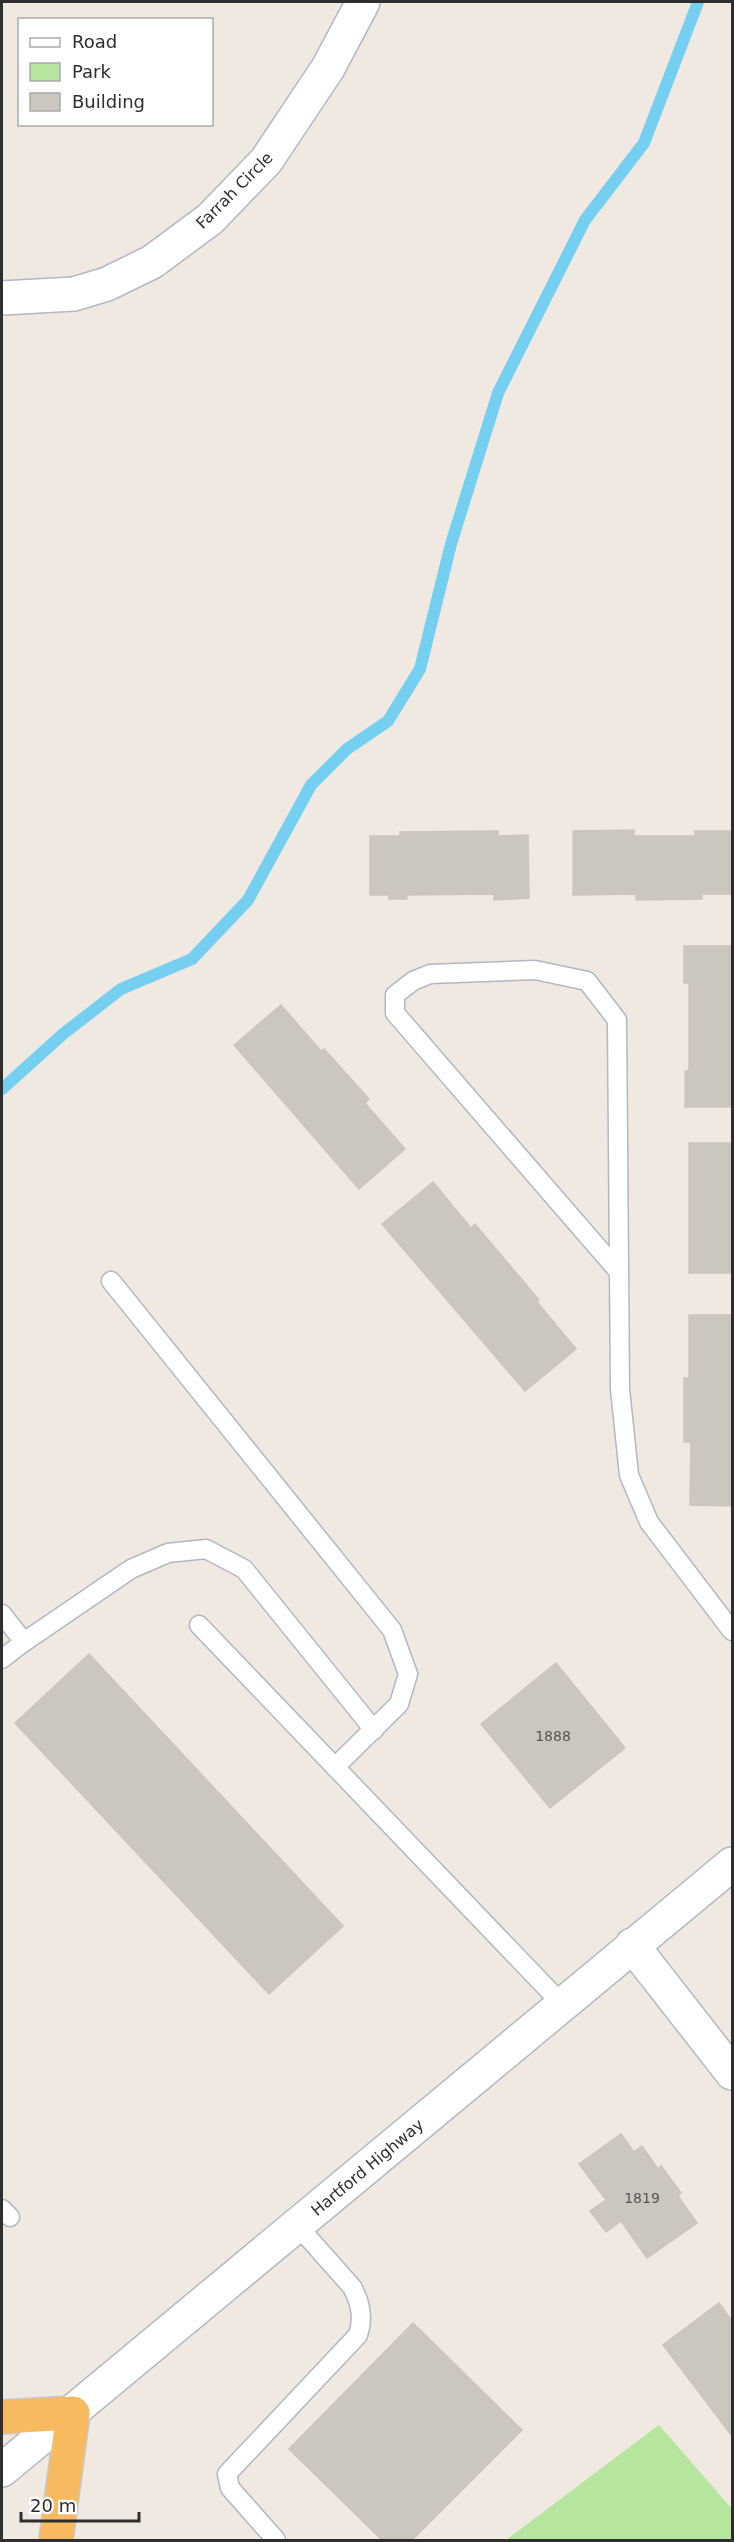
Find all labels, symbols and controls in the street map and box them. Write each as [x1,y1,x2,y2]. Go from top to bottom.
legend [18,18,213,126]
text: Road [72,31,117,52]
text: Park [72,61,111,82]
text: Building [72,91,145,112]
street label: Farrah Circle [192,148,277,233]
house number: 1888 [535,1728,571,1744]
street label: Hartford Highway [307,2115,427,2220]
house number: 1819 [624,2190,660,2206]
scale bar [21,2485,140,2523]
text: 20 m [30,2495,76,2516]

